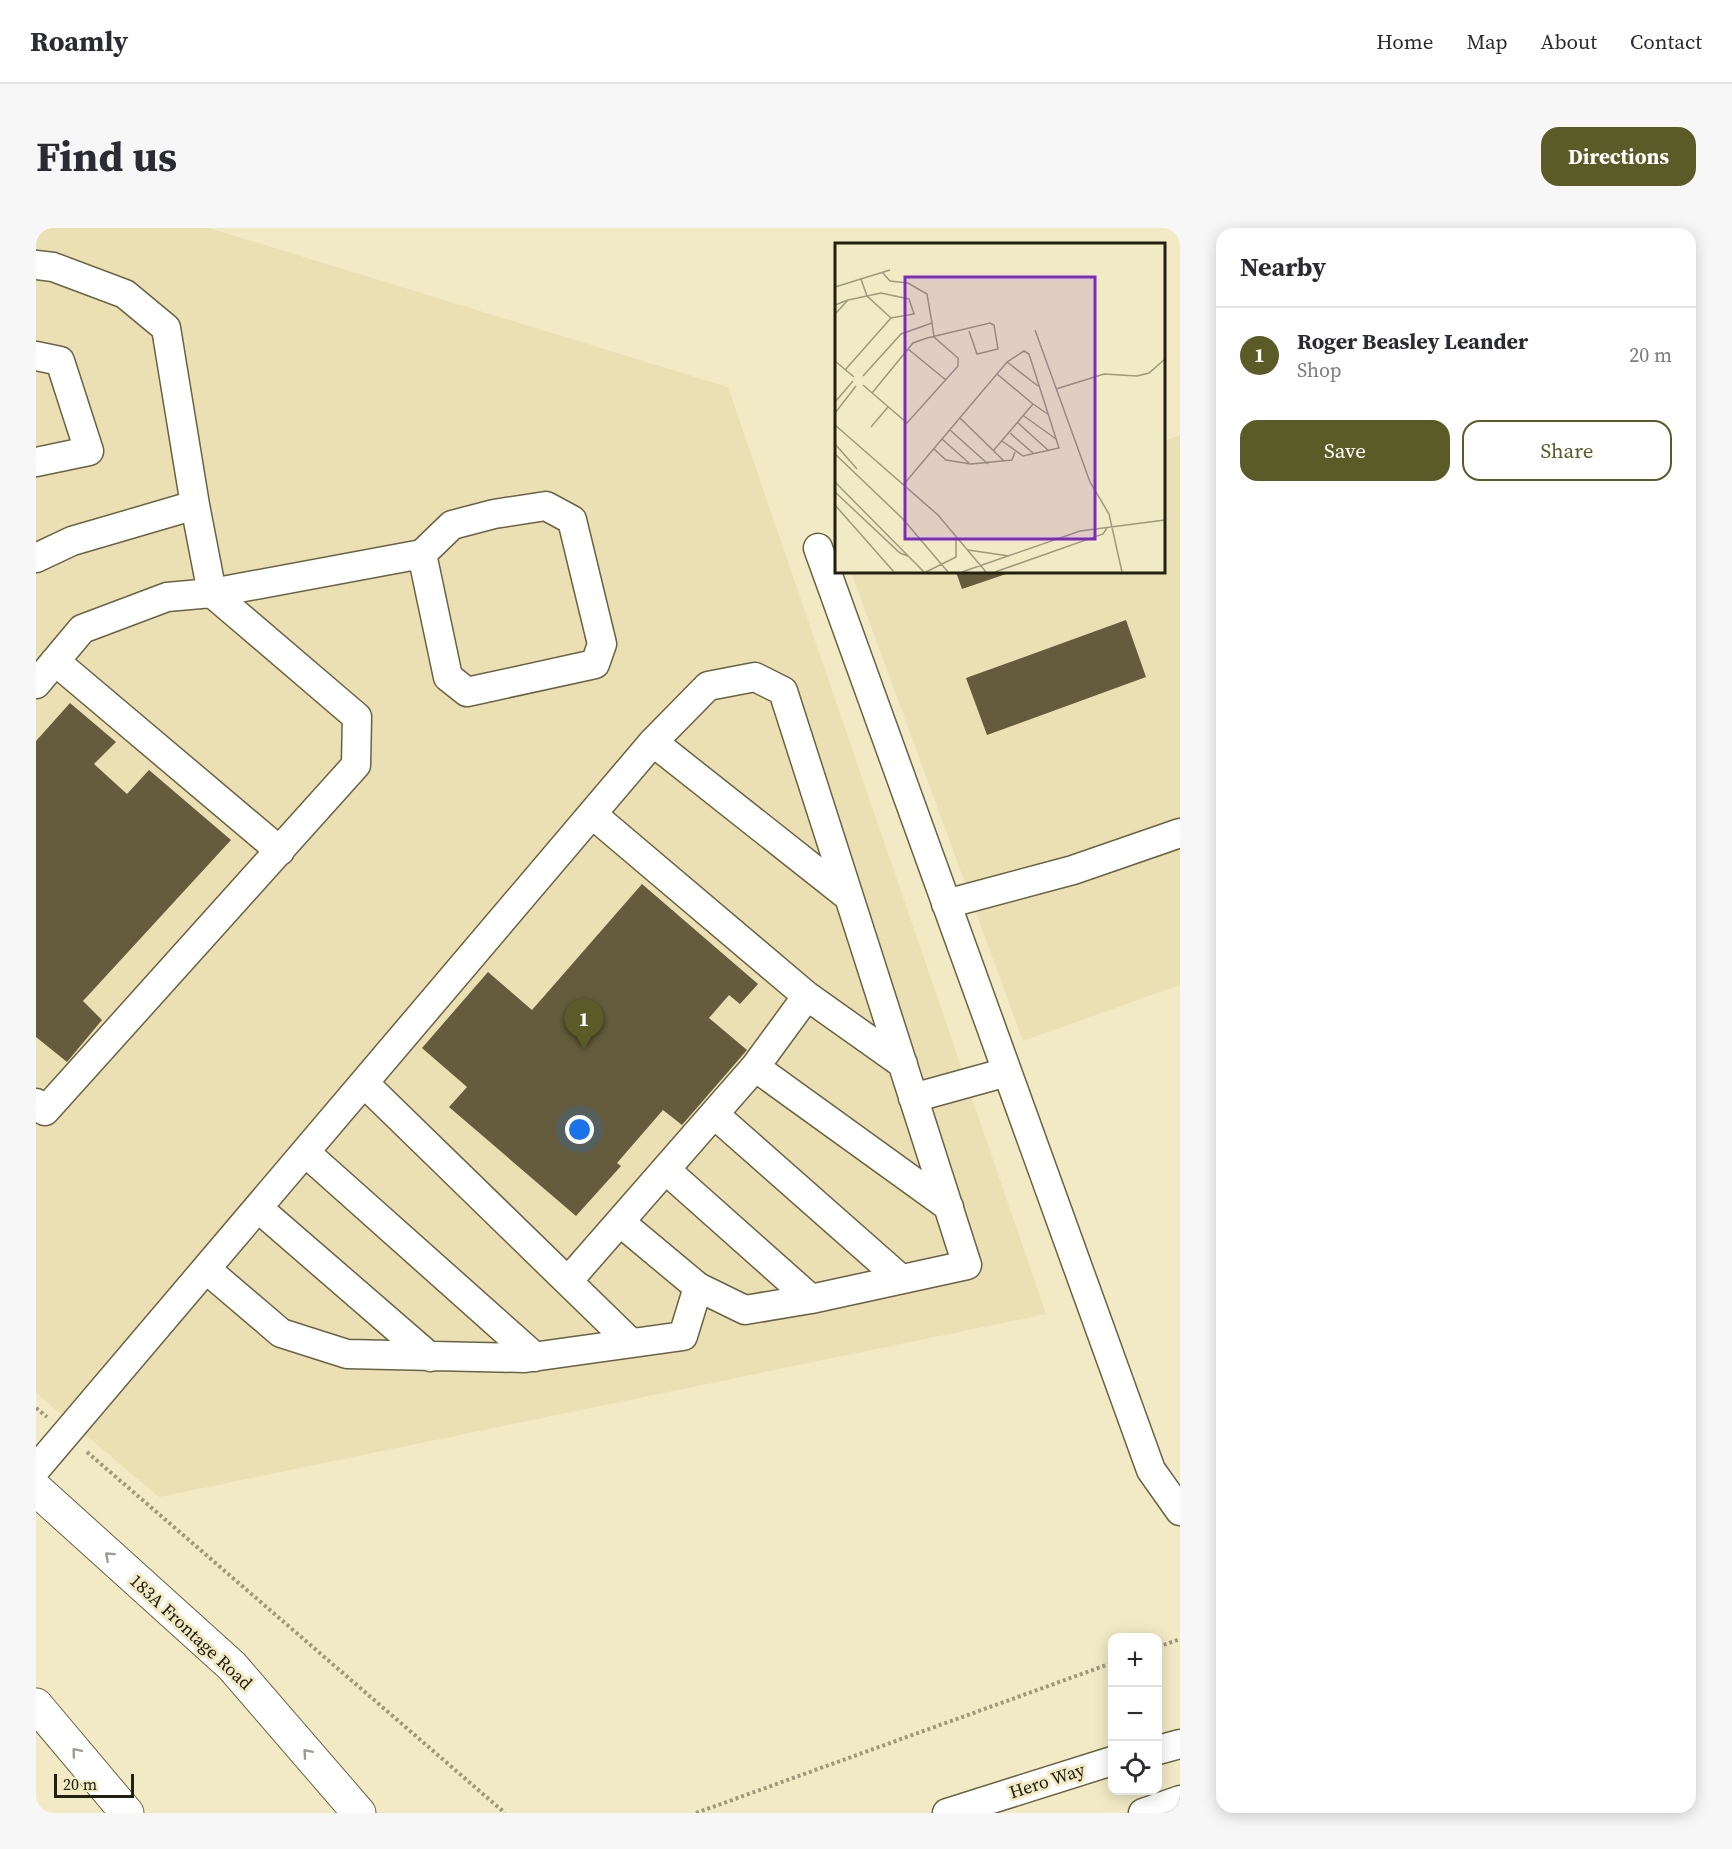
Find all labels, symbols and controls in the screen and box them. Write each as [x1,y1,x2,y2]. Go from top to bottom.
text: Roamly [30,22,128,60]
text: Home [1376,27,1434,56]
text: Map [1467,27,1508,56]
text: About [1541,27,1597,56]
text: Contact [1630,27,1702,56]
text: Find us [36,127,177,185]
button: Directions [1541,127,1696,186]
inset map [835,243,1165,573]
text: Nearby [1240,249,1326,285]
text: Roger Beasley Leander [1297,326,1528,356]
text: 1 [1254,341,1265,369]
text: 20 m [1629,341,1672,369]
text: Shop [1297,356,1342,384]
button: Save [1240,420,1450,481]
button: Share [1462,420,1672,481]
pin: 1 [564,1000,604,1049]
your location [565,1115,594,1144]
one-way arrow [105,1552,116,1563]
street label: 183A Frontage Road [125,1568,258,1695]
map controls [1108,1633,1162,1795]
button: + [1108,1633,1162,1687]
button: − [1108,1687,1162,1741]
button: locate [1108,1741,1162,1795]
one-way arrow [72,1748,83,1759]
one-way arrow [303,1749,314,1760]
street label: Hero Way [1006,1756,1089,1805]
scale bar [54,1771,134,1798]
text: 20 m [63,1773,97,1795]

